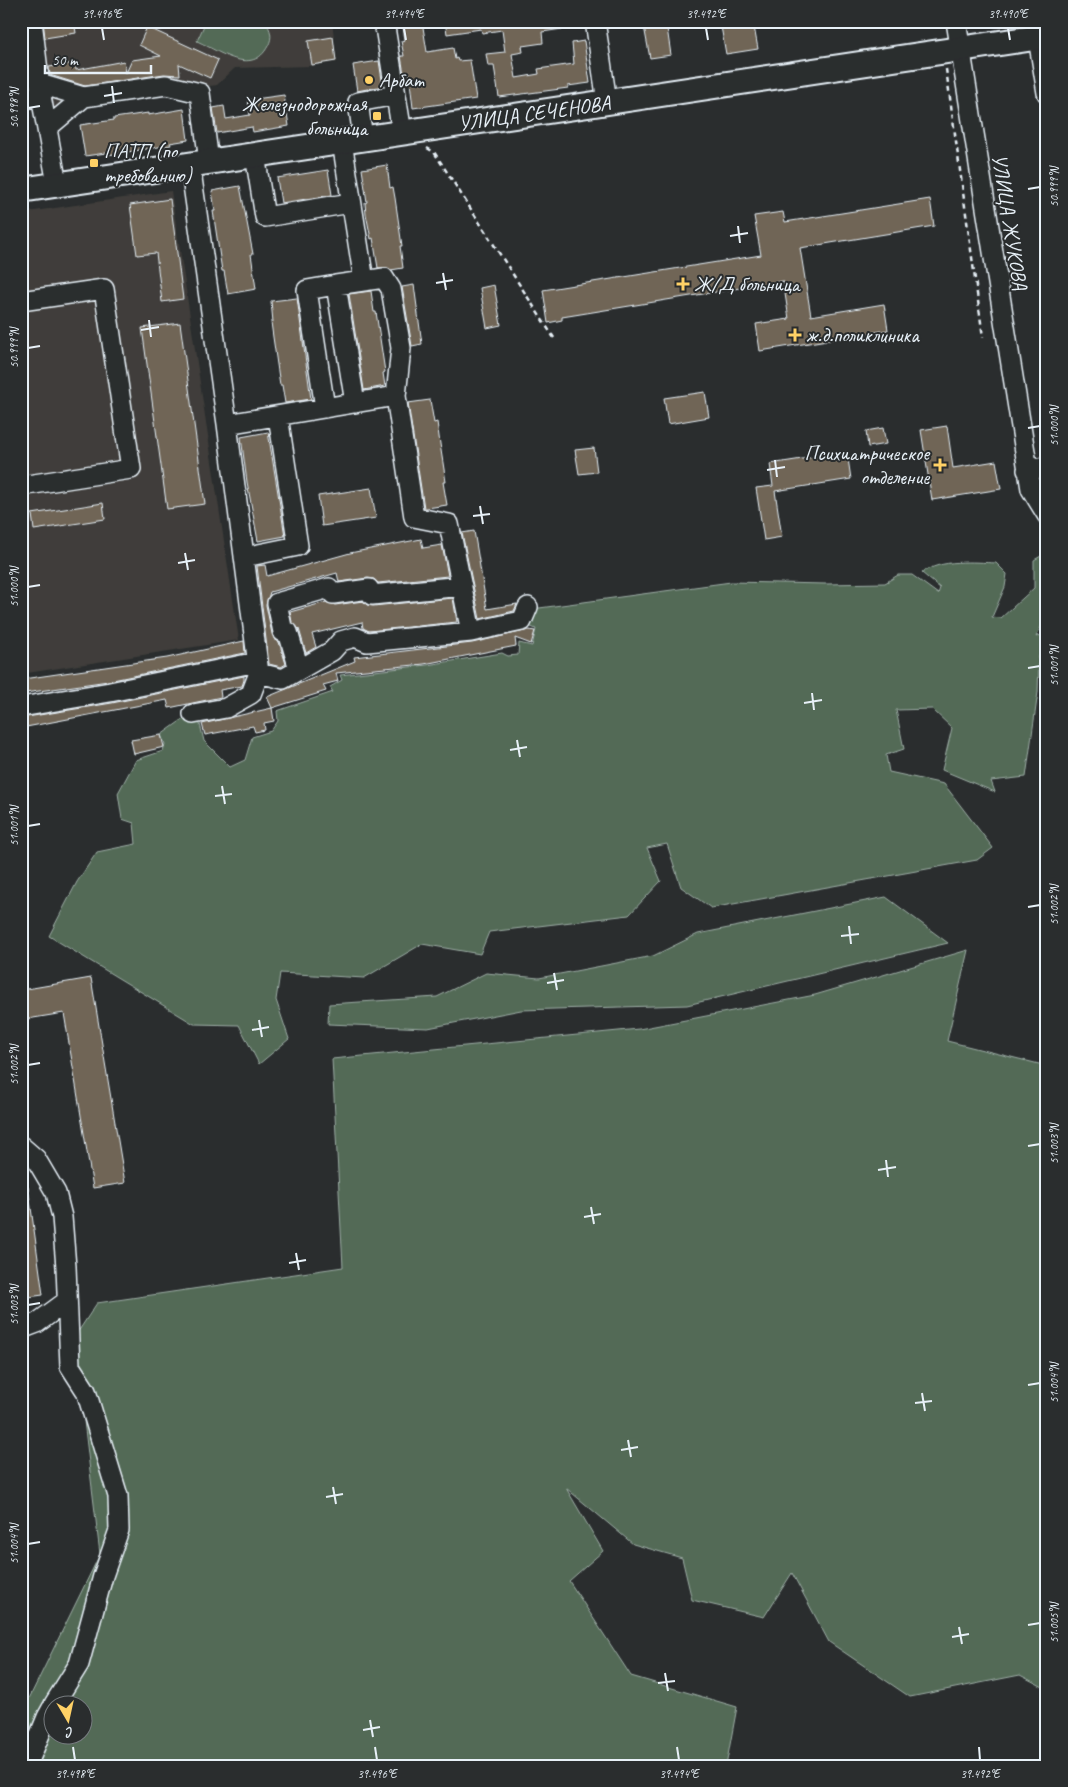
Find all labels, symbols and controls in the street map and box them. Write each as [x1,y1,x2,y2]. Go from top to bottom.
text: 39.496°E [82,6,123,22]
text: 39.494°E [384,6,425,22]
text: 39.492°E [686,6,727,22]
text: 39.490°E [988,6,1029,22]
scale bar [45,42,151,74]
text: 50 m [52,51,79,70]
place label: Арбат [379,67,425,93]
marker: Арбат [363,74,375,86]
text: 50.998°N [6,86,22,128]
street label: УЛИЦА СЕЧЕНОВА [456,89,613,137]
place label: Железнодорожная больница [242,91,369,141]
marker: Железнодорожная больница [371,110,383,122]
place label: ПАТП (по требованию) [104,138,193,188]
street label: УЛИЦА ЖУКОВА [986,152,1034,292]
marker: ПАТП (по требованию) [88,157,100,169]
text: 50.999°N [1046,165,1062,207]
place label: Ж/Д больница [694,271,802,297]
marker: Ж/Д больница [676,277,690,291]
place label: ж.д.поликлиника [806,322,920,348]
text: 50.999°N [6,326,22,368]
marker: ж.д.поликлиника [788,328,802,342]
text: 51.000°N [1046,404,1062,446]
place label: Психиатрическое отделение [805,440,931,490]
marker: Психиатрическое отделение [933,458,947,472]
text: 51.000°N [6,565,22,607]
text: 51.001°N [1046,644,1062,686]
text: 51.001°N [6,804,22,846]
text: 51.002°N [1046,883,1062,925]
text: 51.002°N [6,1043,22,1085]
text: 51.003°N [1046,1122,1062,1164]
text: 51.003°N [6,1283,22,1325]
text: 51.004°N [1046,1361,1062,1403]
text: 51.004°N [6,1522,22,1564]
text: 51.005°N [1046,1601,1062,1643]
north arrow [42,1694,92,1744]
text: С [63,1723,75,1742]
text: 39.498°E [55,1766,96,1782]
text: 39.496°E [357,1766,398,1782]
text: 39.494°E [659,1766,700,1782]
text: 39.492°E [960,1766,1001,1782]

